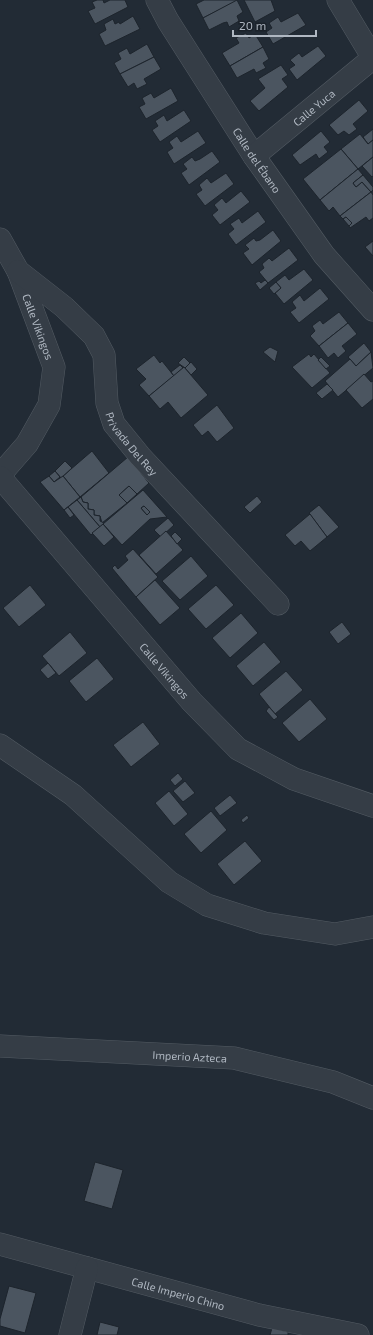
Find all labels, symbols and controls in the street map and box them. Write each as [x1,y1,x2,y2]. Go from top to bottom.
scale bar [233,12,316,38]
text: 20 m [239,18,266,32]
street label: Calle Yuca [290,86,337,128]
street label: Calle del Ébano [231,125,284,195]
street label: Calle Vikingos [21,292,57,362]
street label: Privada Del Rey [104,410,161,478]
street label: Calle Vikingos [137,640,193,701]
street label: Imperio Azteca [152,1047,227,1064]
street label: Calle Imperio Chino [130,1274,226,1312]

